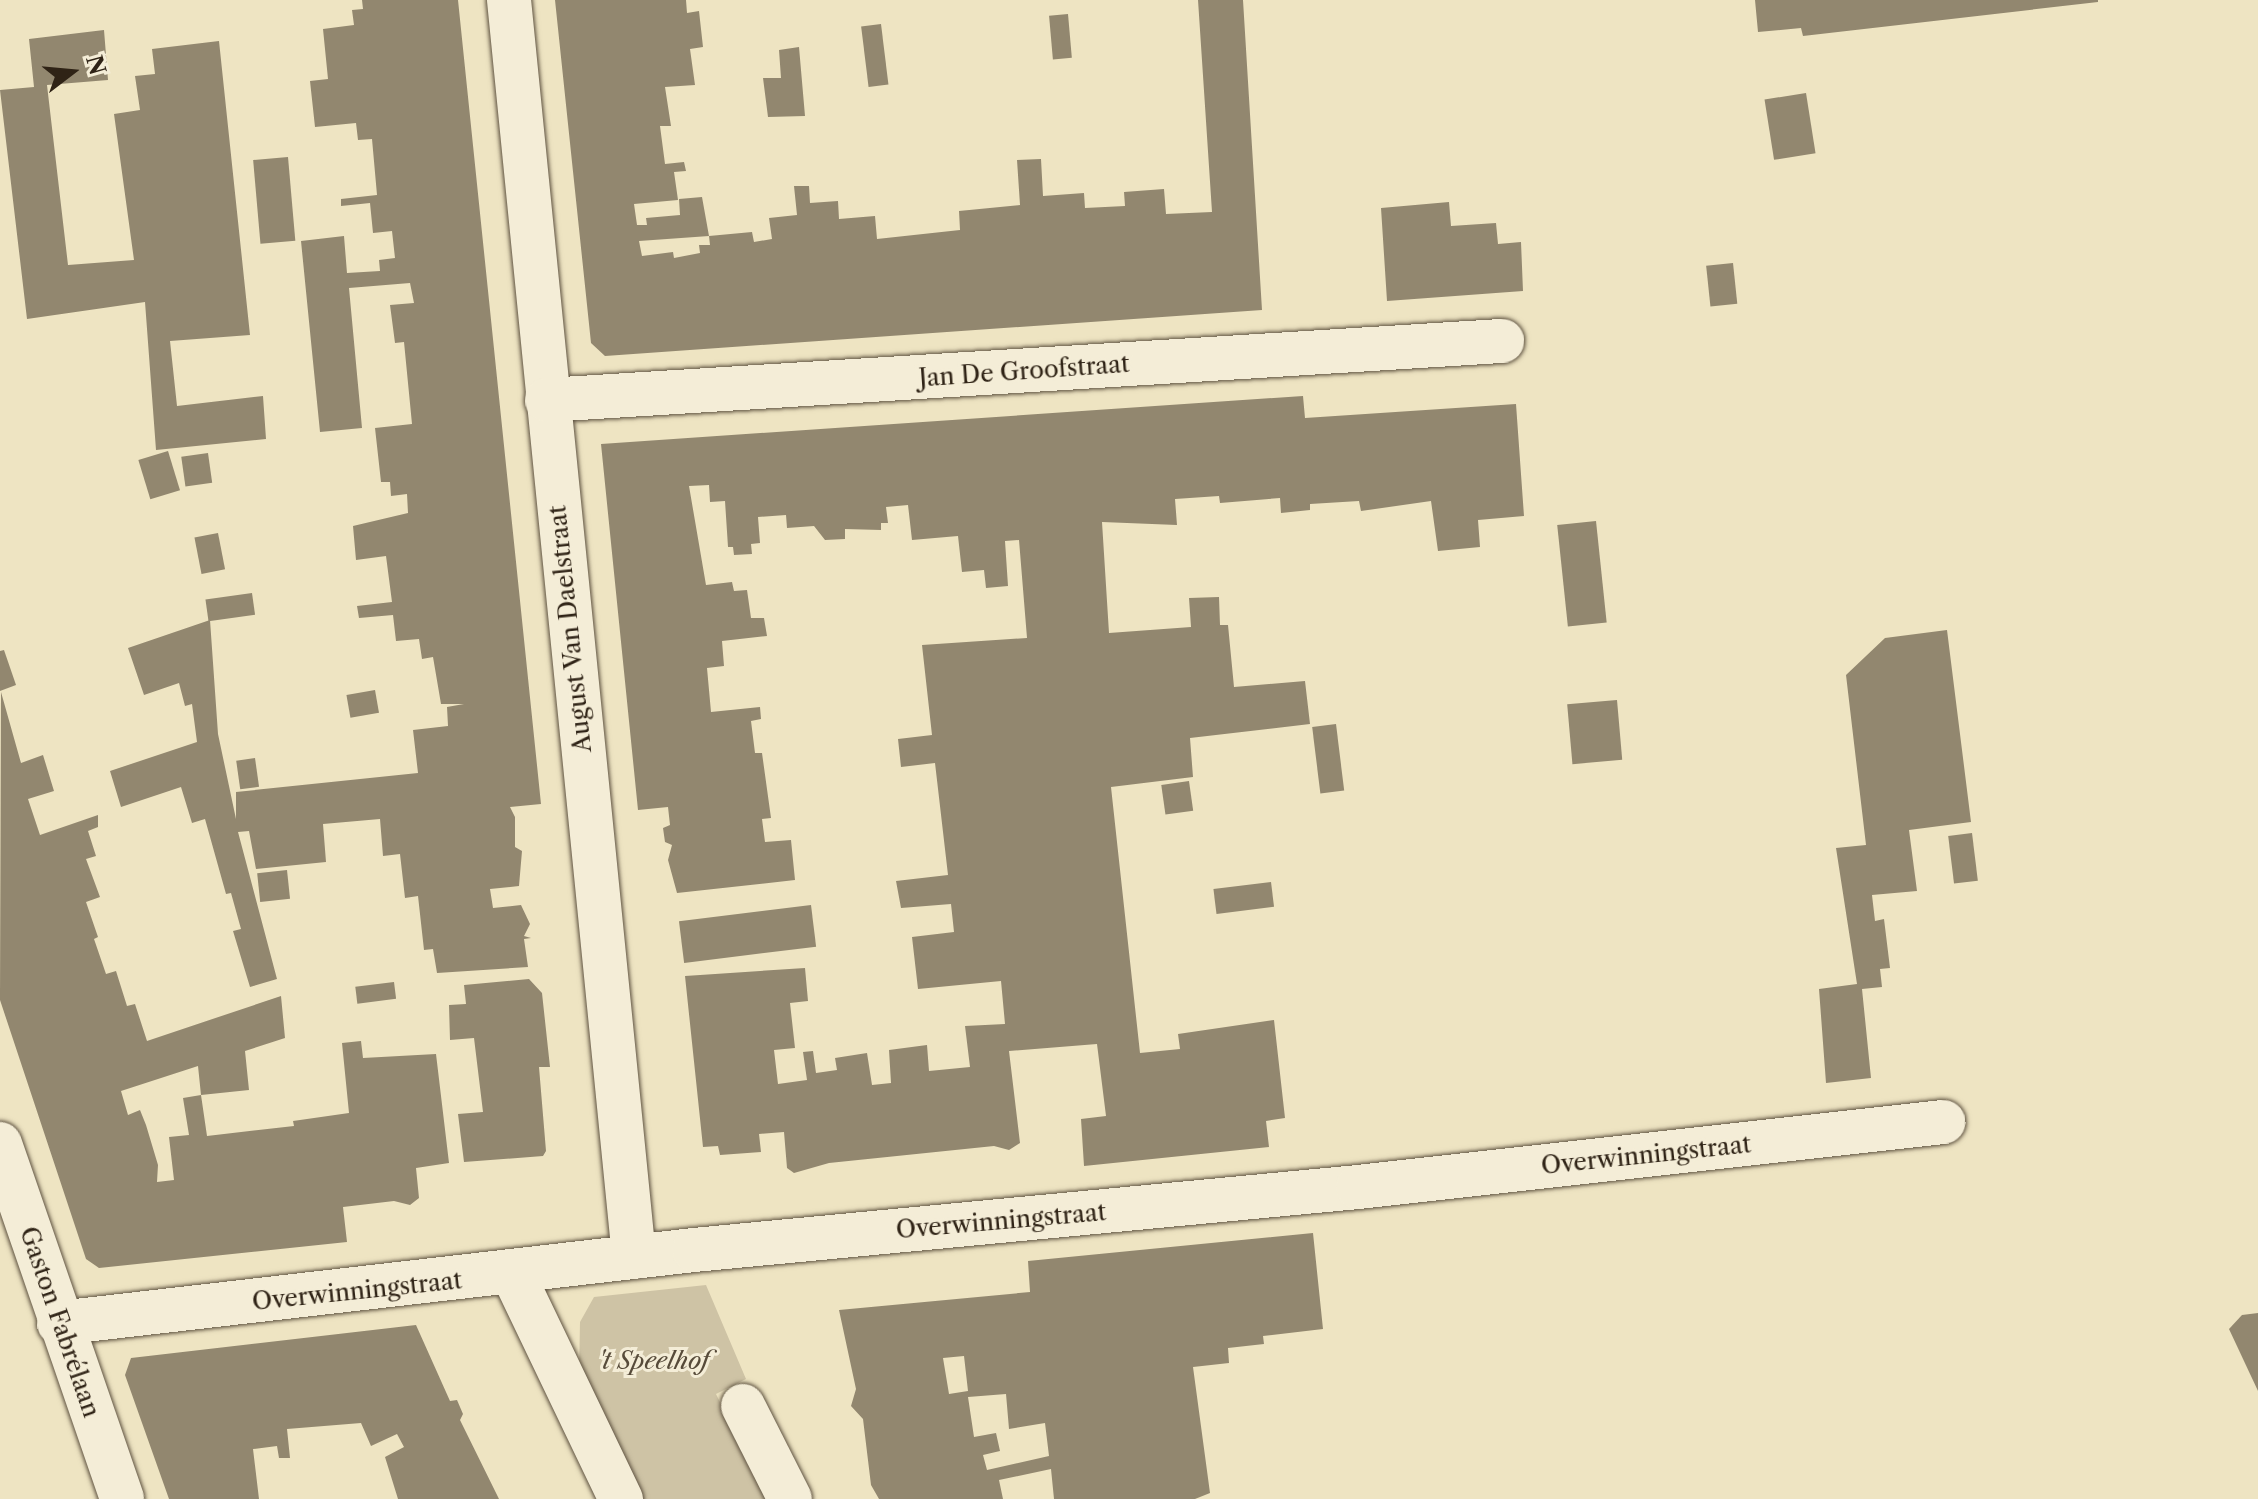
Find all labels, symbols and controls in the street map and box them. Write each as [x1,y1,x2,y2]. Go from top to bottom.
north arrow [32,32,112,112]
text: N [80,52,111,78]
street label: Jan De Groofstraat [918,349,1130,393]
street label: August Van Daelstraat [543,504,597,754]
street label: Overwinningstraat [1540,1130,1752,1180]
street label: Overwinningstraat [895,1197,1107,1245]
street label: Gaston Fabrélaan [14,1223,106,1421]
street label: Overwinningstraat [251,1266,463,1316]
park label: 't Speelhof [597,1347,709,1375]

